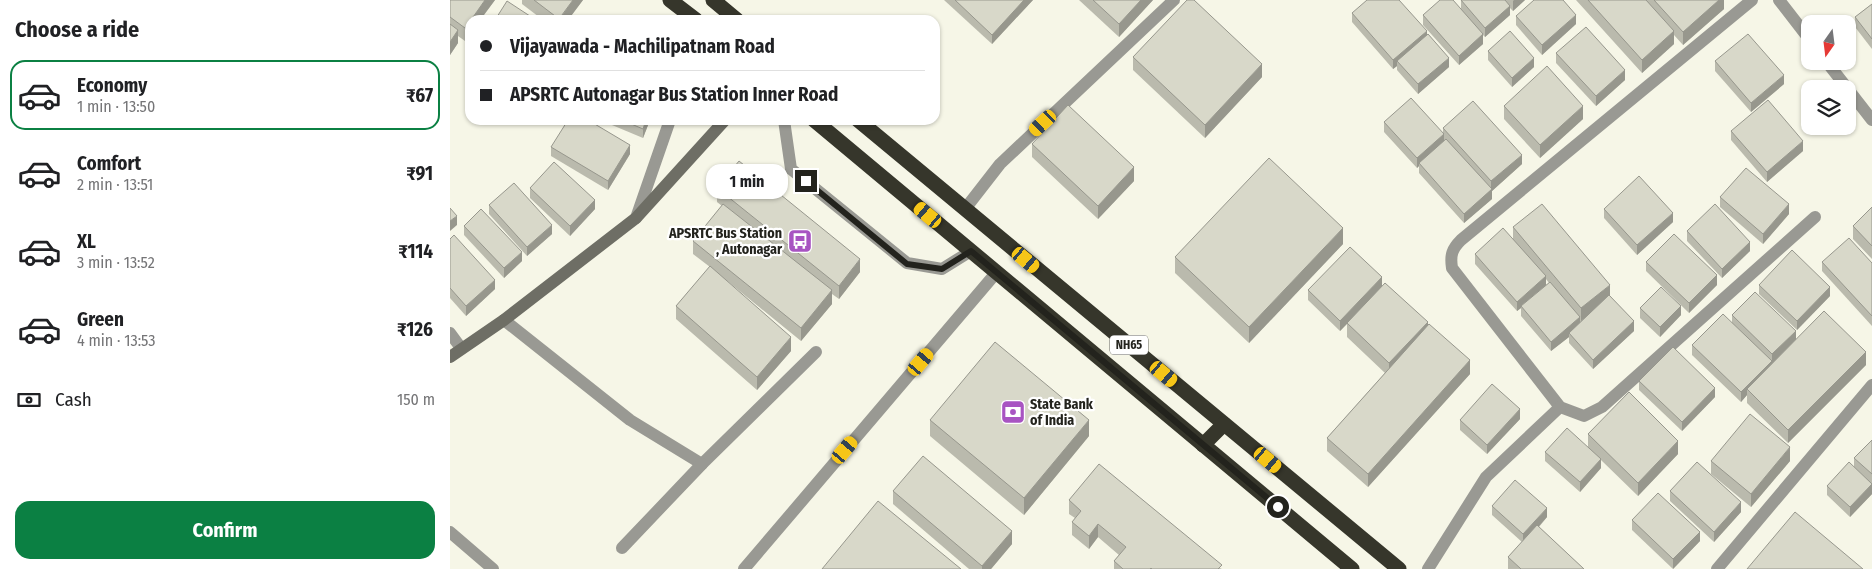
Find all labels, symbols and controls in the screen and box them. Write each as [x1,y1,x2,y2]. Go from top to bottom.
north arrow [1801,15,1856,70]
map controls [1801,15,1856,135]
text: Choose a ride [15,16,139,43]
text: Vijayawada - Machilipatnam Road [510,35,775,58]
icon: car [17,73,62,118]
text: Economy [77,74,147,97]
button: layers [1801,80,1856,135]
text: APSRTC Autonagar Bus Station Inner Road [510,83,838,106]
text: ₹67 [406,84,433,107]
text: 1 min · 13:50 [77,97,155,116]
car [1026,107,1059,139]
icon: car [17,151,62,196]
text: Comfort [77,152,141,175]
text: ₹91 [406,162,433,185]
callout: 1 min [706,164,788,198]
route end [795,170,817,192]
text: 1 min [730,172,764,191]
text: 2 min · 13:51 [77,175,153,194]
car [911,200,944,230]
place label: APSRTC Bus Station , Autonagar [668,225,783,258]
bus stop icon: APSRTC Bus Station , Autonagar [787,228,813,254]
icon: car [17,229,62,274]
text: XL [77,230,96,253]
text: ₹114 [398,240,433,263]
car [1009,245,1042,275]
text: 3 min · 13:52 [77,253,155,272]
icon: car [17,307,62,352]
text: Green [77,308,124,331]
text: ₹126 [397,318,433,341]
text: 4 min · 13:53 [77,331,156,350]
road number: NH65 [1110,336,1148,354]
car [905,346,936,378]
car [1147,359,1180,389]
icon: cash [15,386,43,414]
text: Cash [55,388,92,411]
text: 150 m [397,390,435,409]
place label: State Bank of India [1030,396,1094,429]
bank icon: State Bank of India [1000,399,1026,425]
car [829,434,860,466]
car [1251,445,1284,475]
route start [1267,496,1289,518]
button: Confirm [15,501,435,559]

